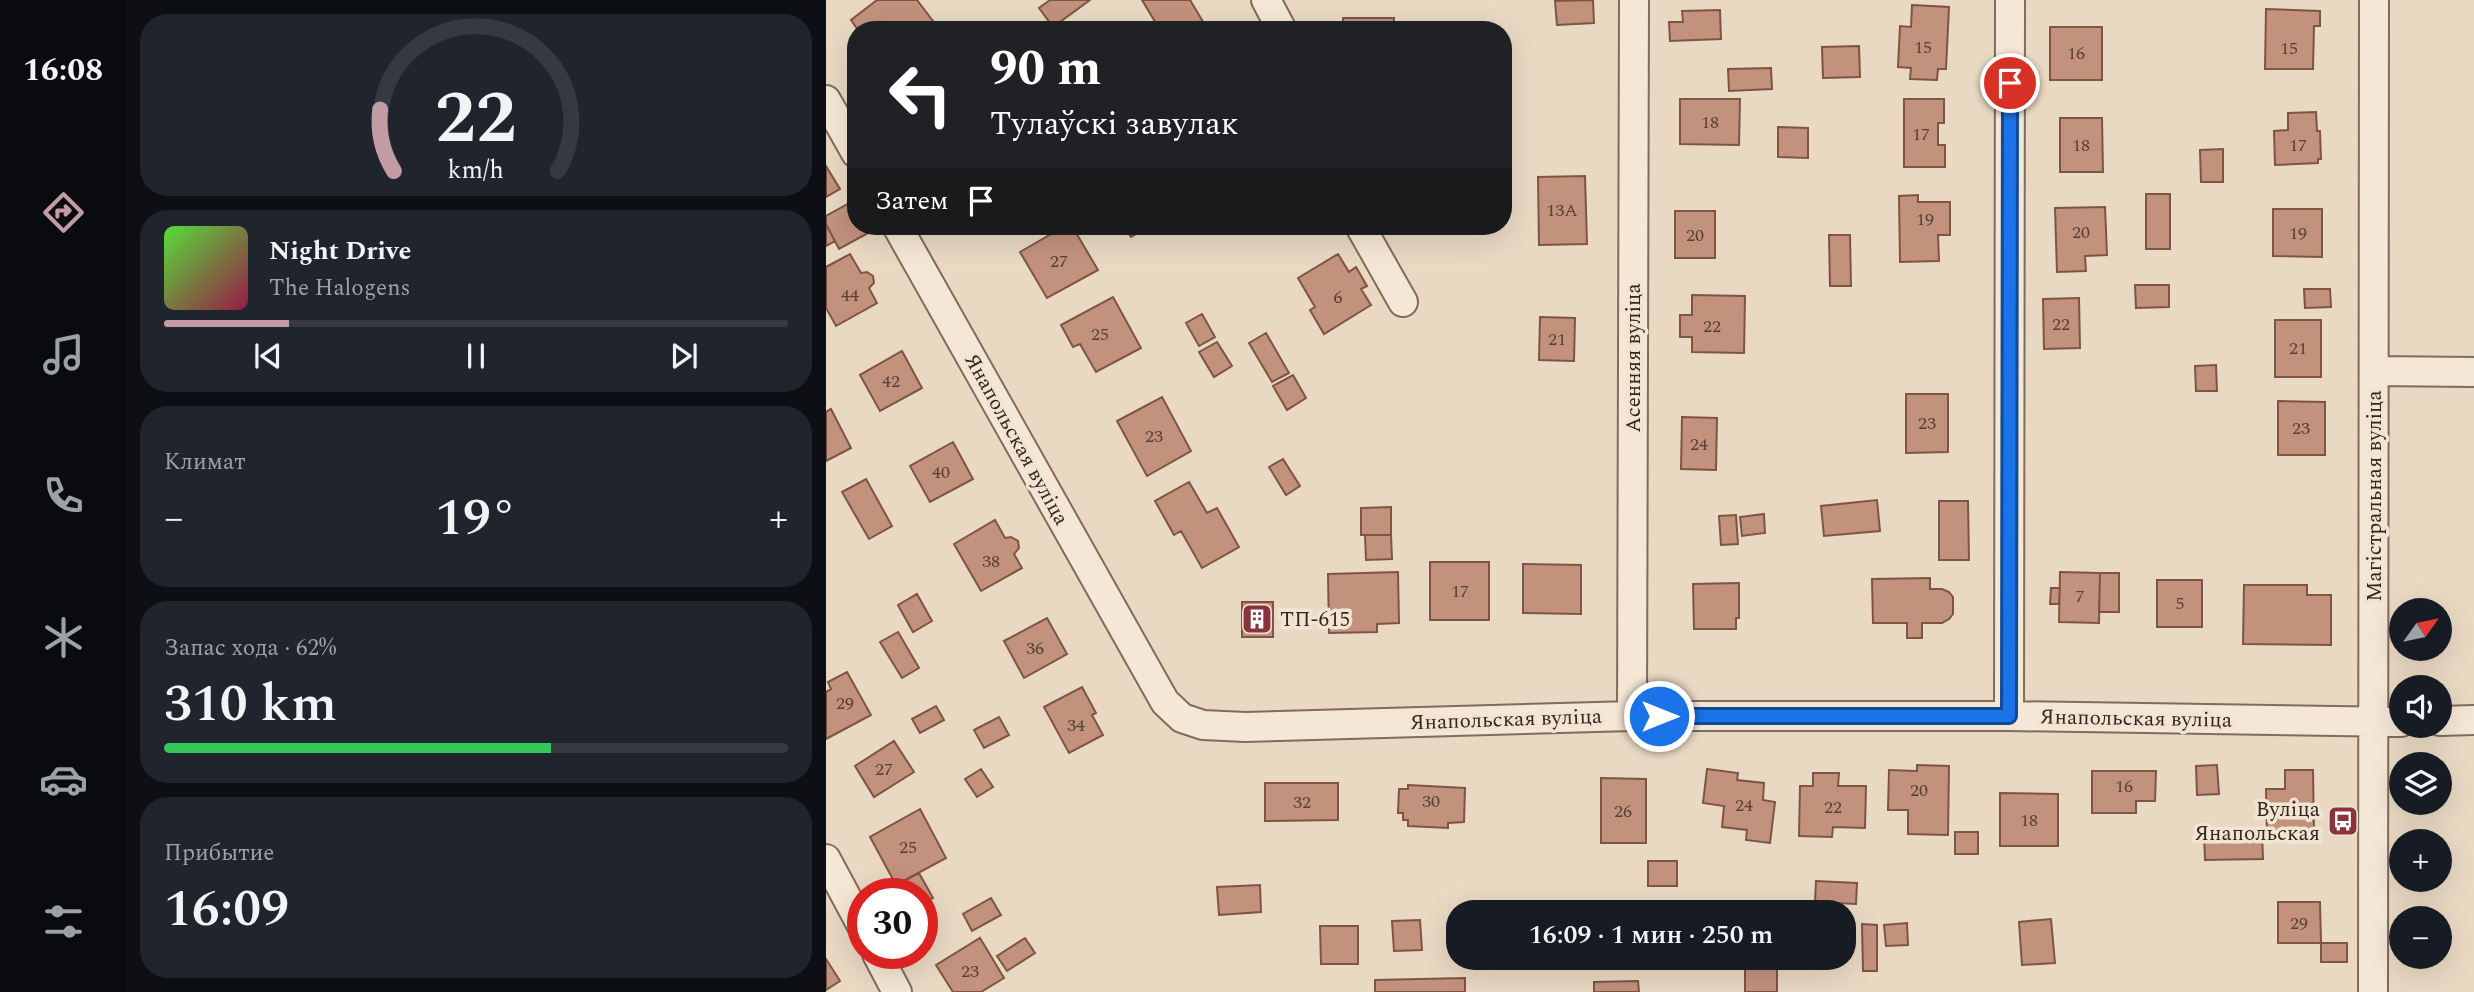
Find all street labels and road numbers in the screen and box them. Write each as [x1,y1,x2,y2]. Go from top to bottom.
street label: Асенняя вуліца [1618,283,1650,433]
street label: Янапольская вуліца [956,348,1077,532]
street label: Магістральная вуліца [2359,390,2391,602]
street label: Янапольская вуліца [1409,701,1603,739]
street label: Янапольская вуліца [2040,701,2233,737]

